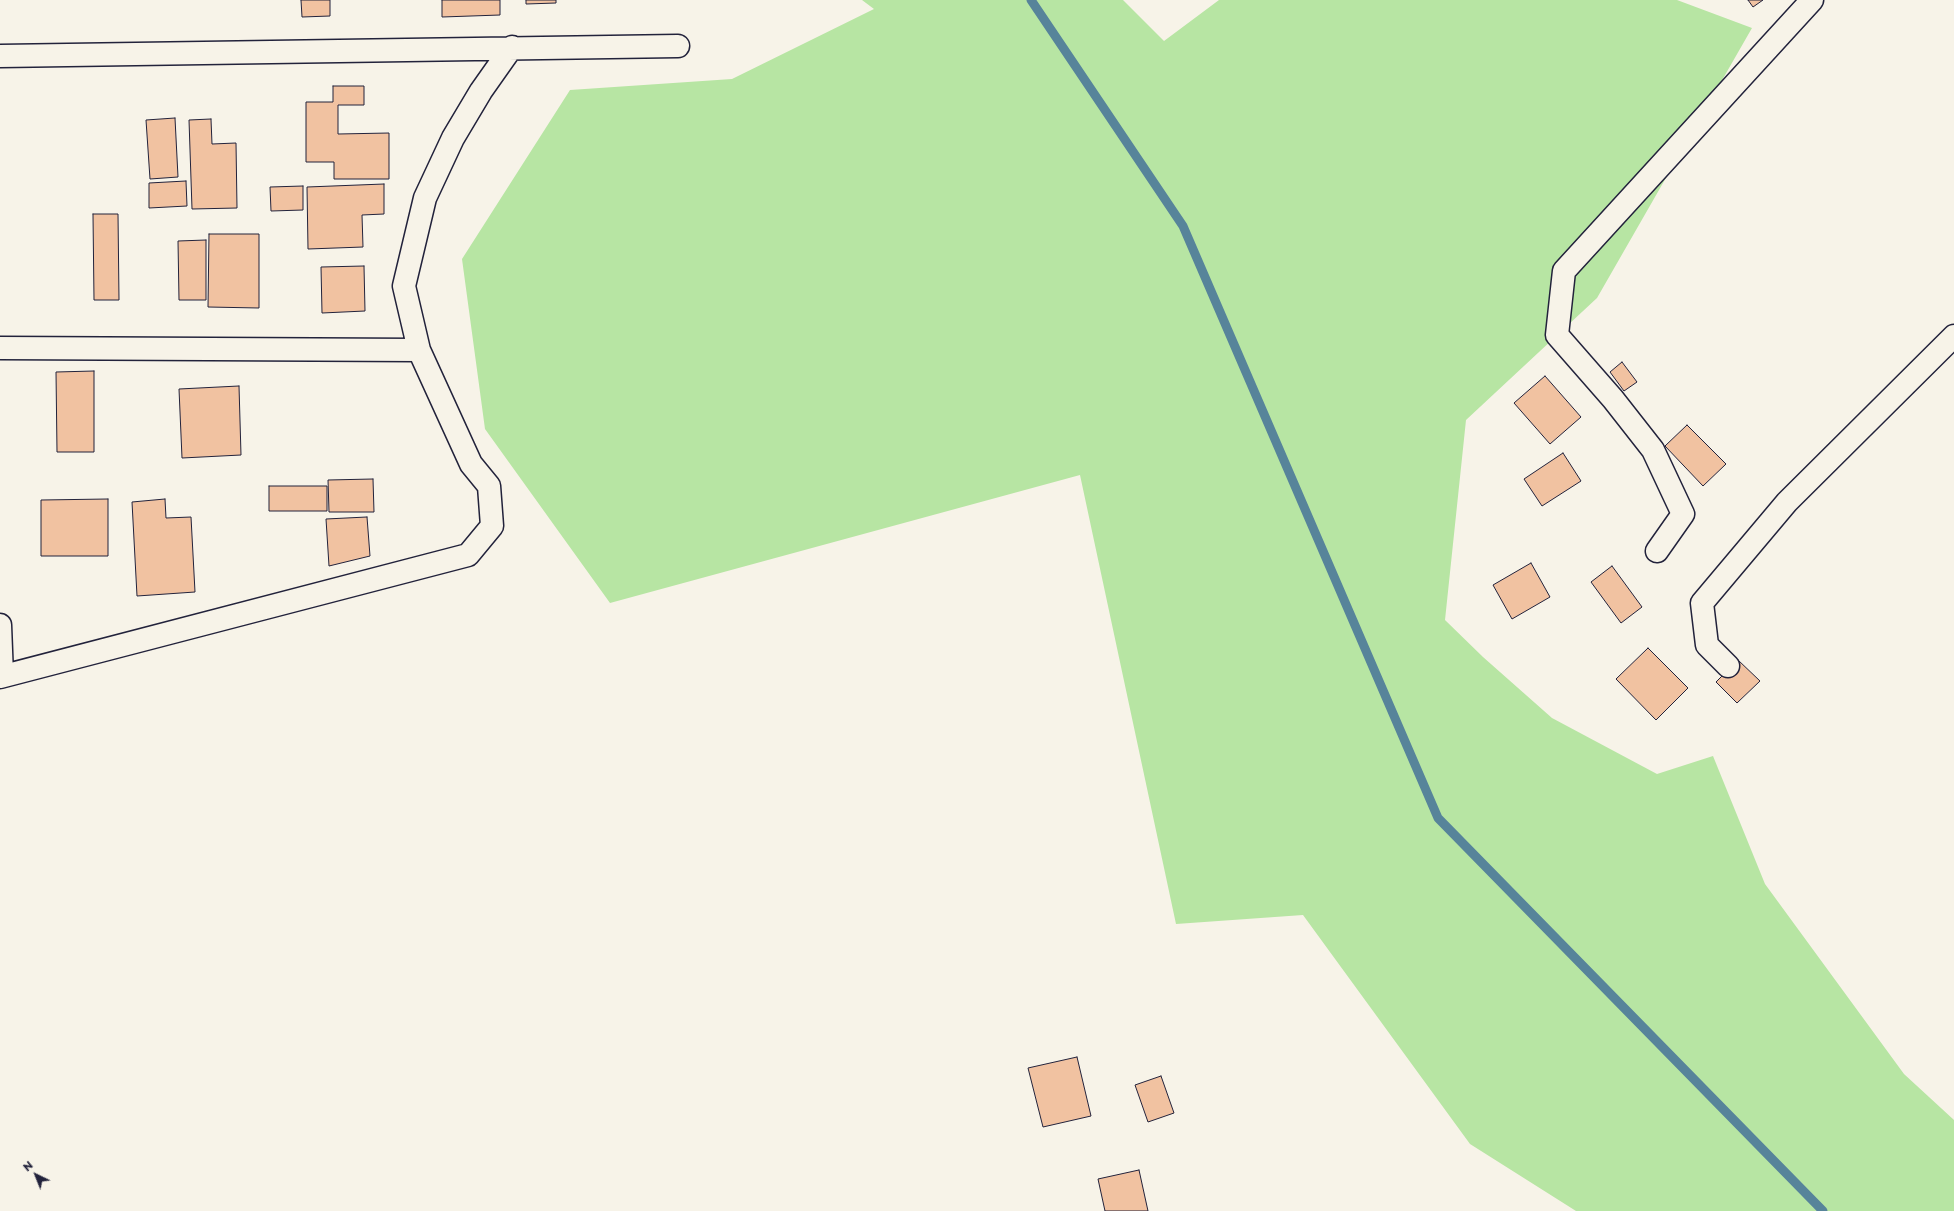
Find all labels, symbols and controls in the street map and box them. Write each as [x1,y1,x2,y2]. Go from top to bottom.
north arrow [16,1155,56,1195]
text: N [18,1157,36,1175]

